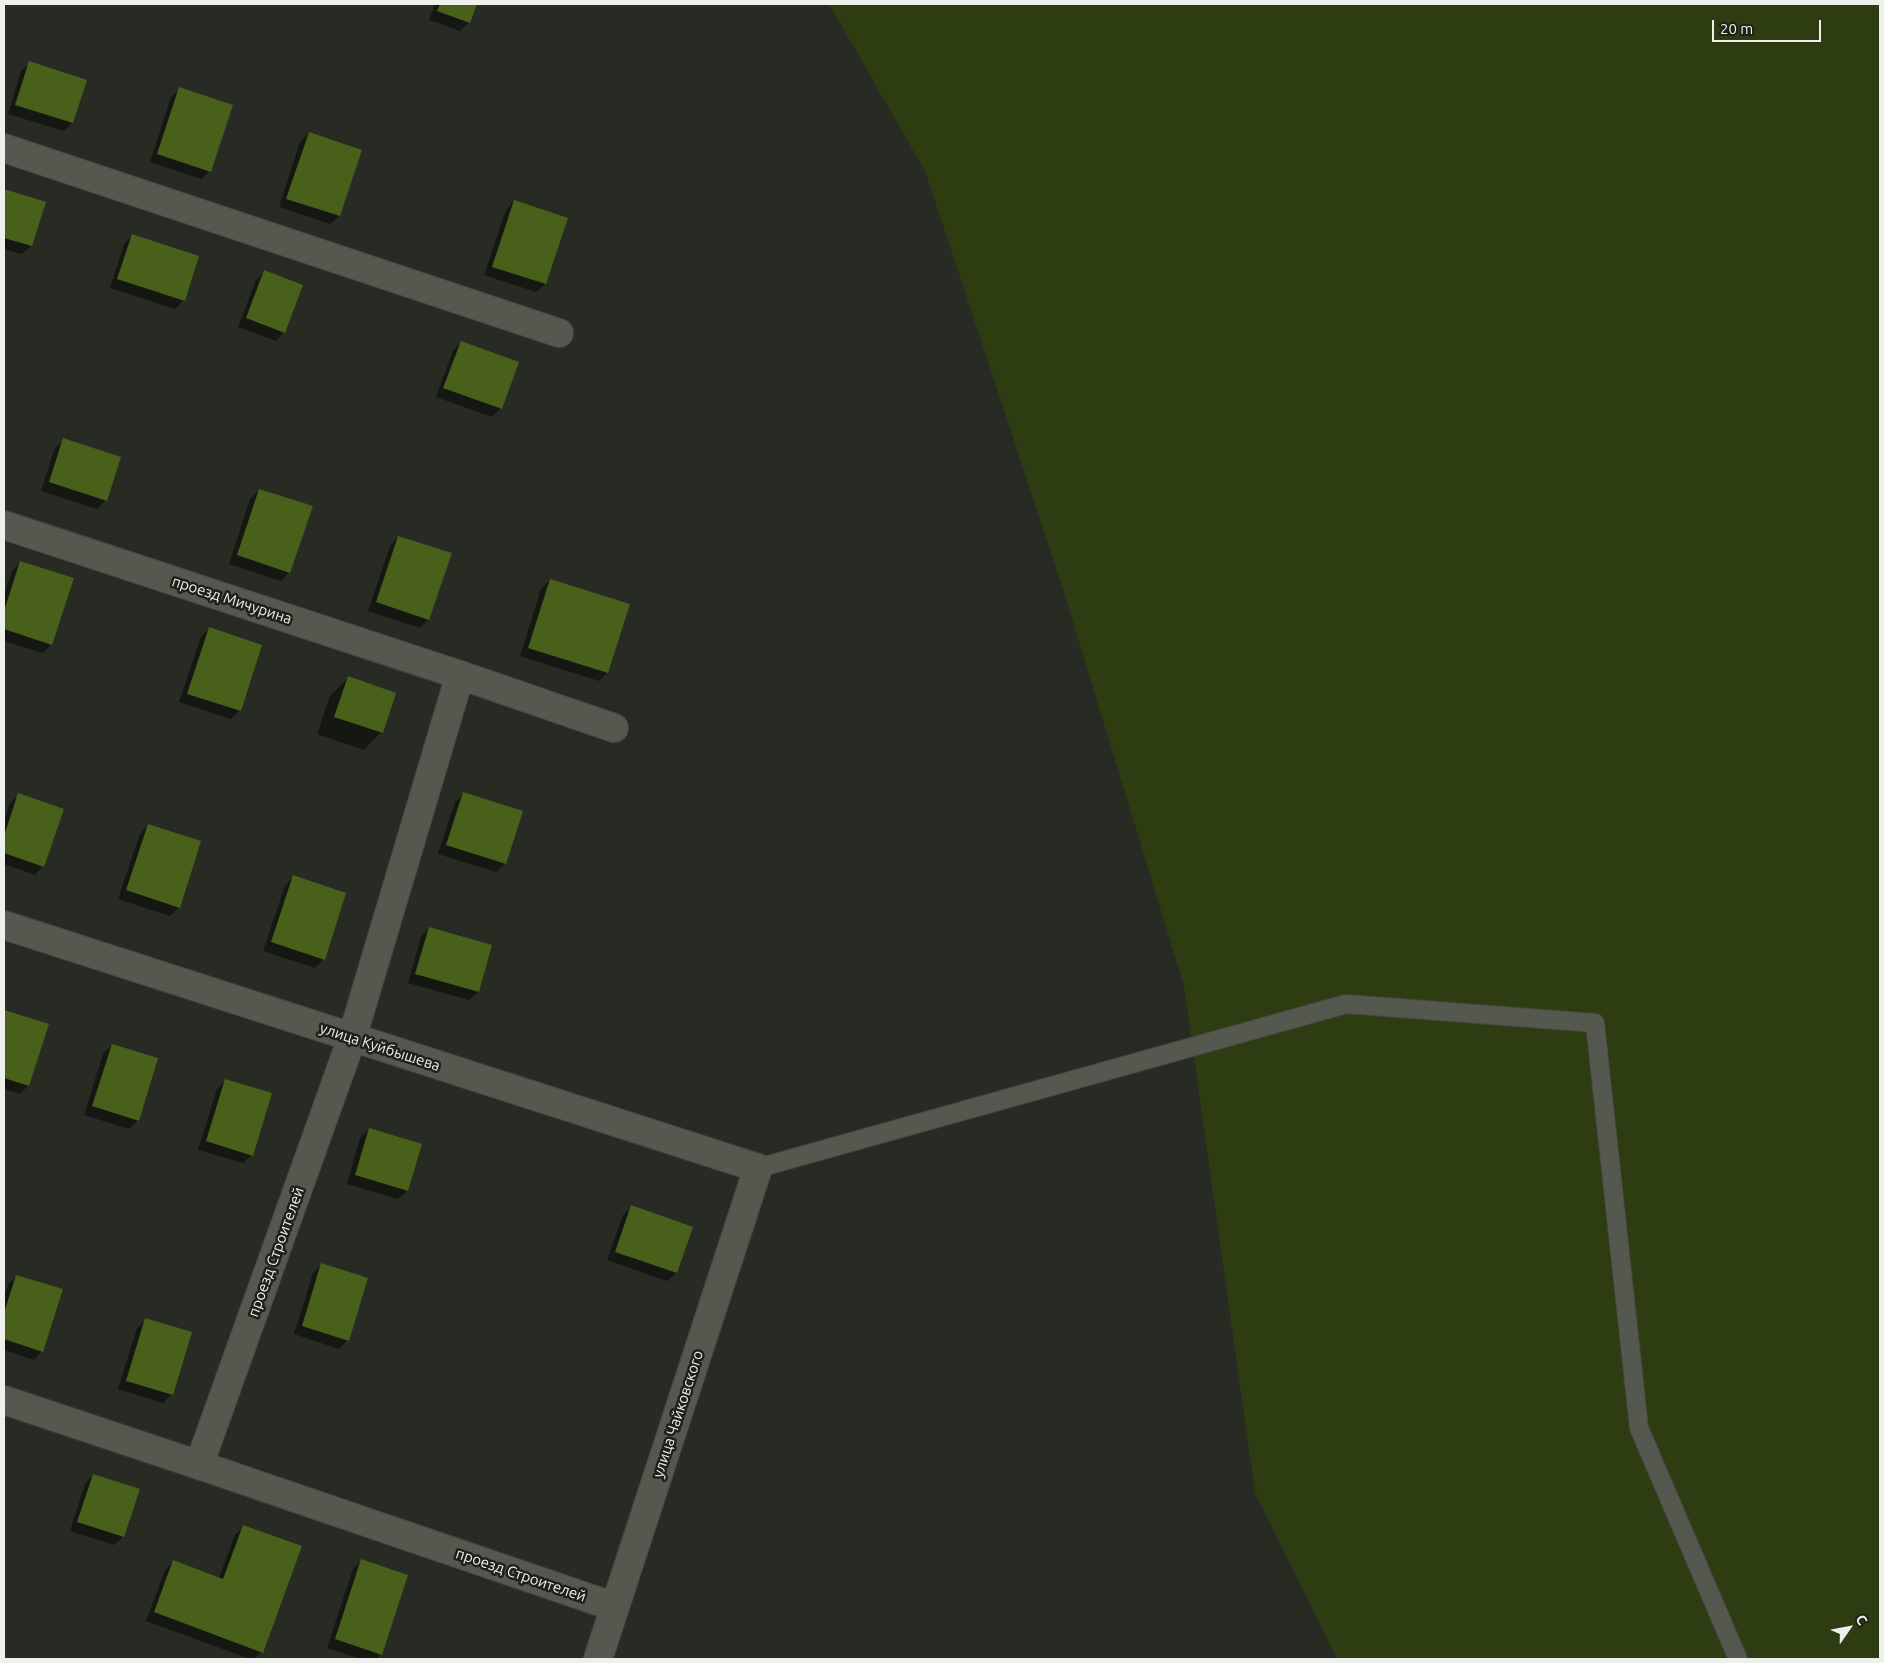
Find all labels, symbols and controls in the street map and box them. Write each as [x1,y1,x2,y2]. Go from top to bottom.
scale bar [1714,10,1823,42]
text: 20 m [1720,20,1753,37]
street label: проезд Мичурина [170,572,294,628]
street label: улица Куйбышева [318,1019,442,1075]
street label: проезд Строителей [244,1185,308,1319]
street label: улица Чайковского [649,1348,707,1480]
street label: проезд Строителей [453,1544,589,1606]
north arrow [1824,1603,1874,1653]
text: С [1852,1612,1871,1628]

